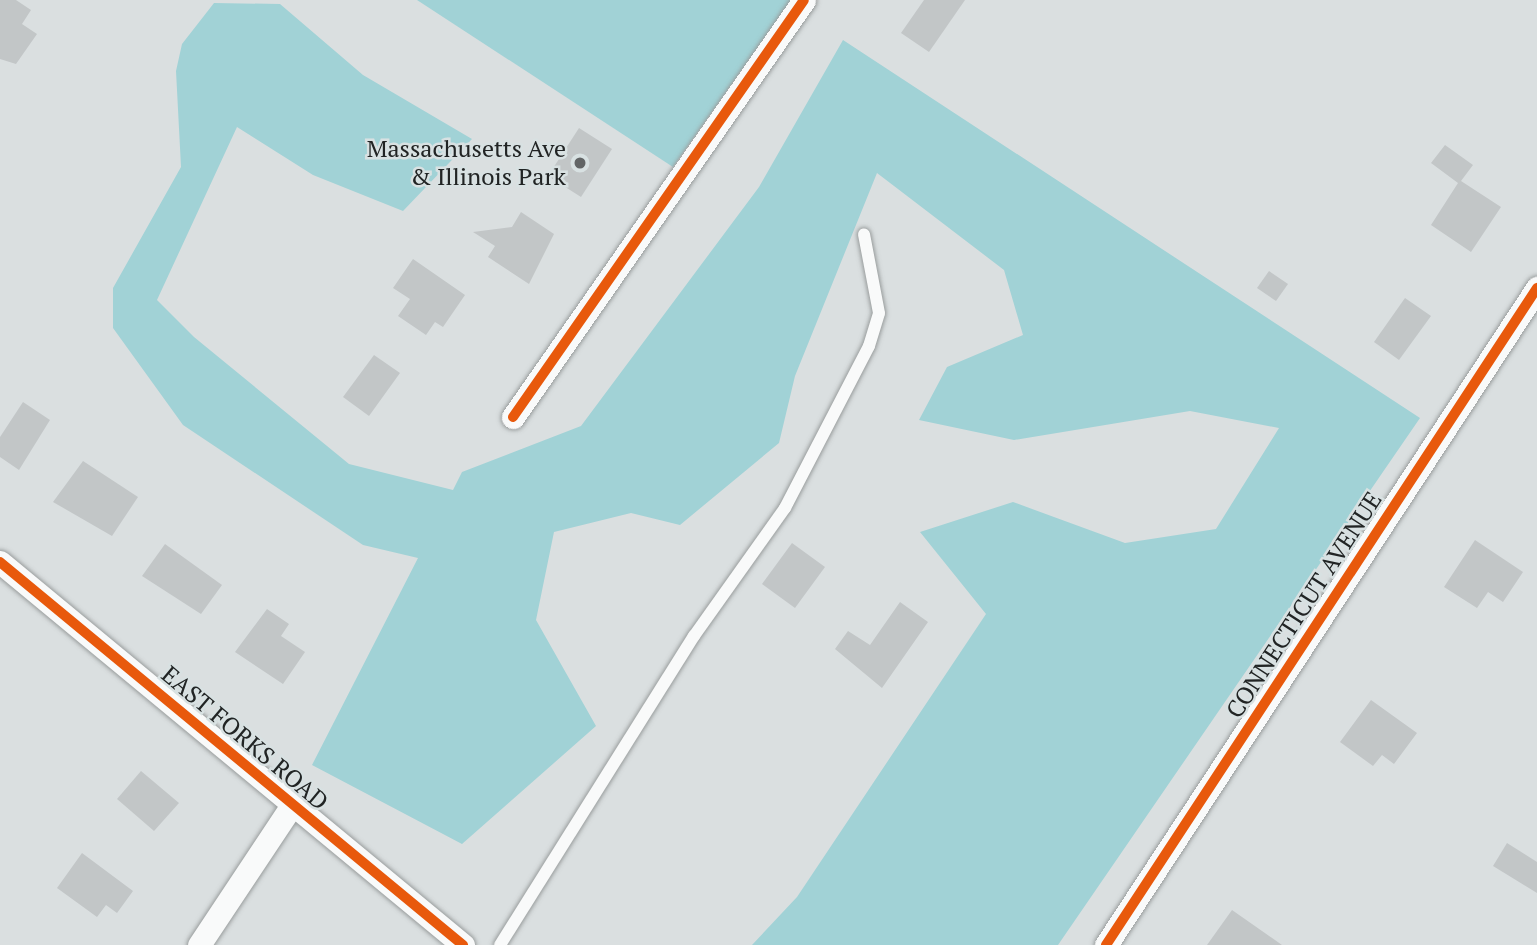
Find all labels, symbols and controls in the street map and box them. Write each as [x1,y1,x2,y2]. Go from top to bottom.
place label: Massachusetts Ave & Illinois Park [366,135,566,191]
marker: Massachusetts Ave & Illinois Park [572,155,588,171]
street label: CONNECTICUT AVENUE [1220,486,1388,724]
street label: EAST FORKS ROAD [156,660,334,816]

